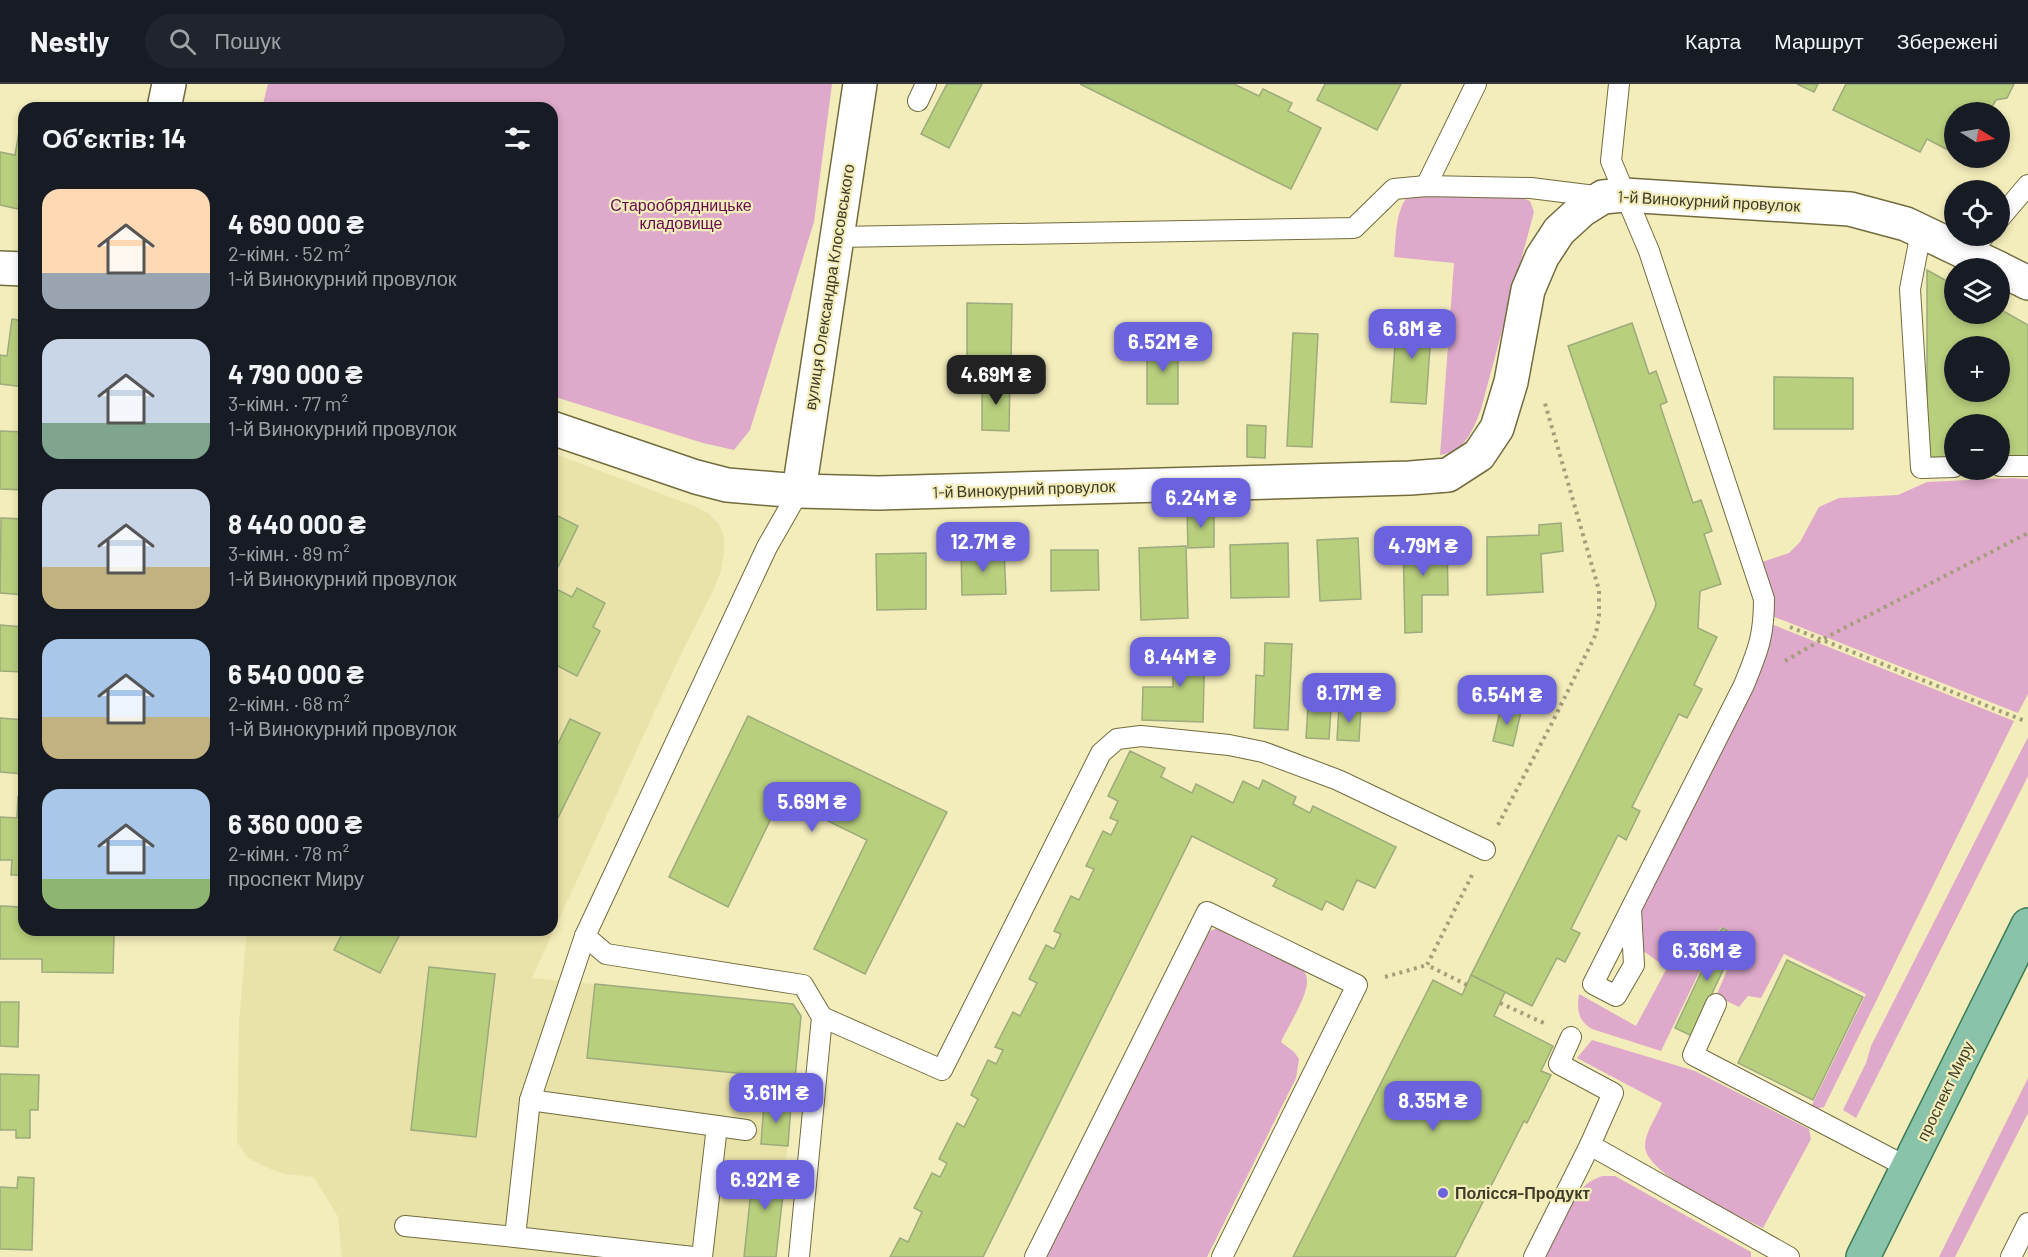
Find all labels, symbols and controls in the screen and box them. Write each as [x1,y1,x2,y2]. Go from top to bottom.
search box [145,14,565,68]
text: Nestly [30,24,109,58]
icon: search [166,25,199,58]
text: Пошук [214,27,281,53]
text: Карта [1685,28,1741,53]
text: Маршрут [1774,28,1864,53]
text: Збережені [1897,28,1998,53]
north arrow [1944,102,2010,168]
map controls [1944,102,2010,480]
text: Об’єктів: 14 [42,122,187,153]
icon: filters [501,122,534,155]
street label: вулиця Олександра Клосовського [800,162,857,411]
button: locate [1944,180,2010,246]
street label: 1-й Винокурний провулок [1617,186,1802,215]
park label: Старообрядницьке кладовище [610,195,752,232]
text: 4 690 000 ₴ [228,208,364,239]
icon: home [90,213,162,285]
text: 2-кімн. · 52 m² [228,241,350,265]
button: layers [1944,258,2010,324]
text: 1-й Винокурний провулок [228,266,457,290]
pin: 6.8M ₴ [1363,309,1461,360]
text: 6.8M ₴ [1383,316,1441,340]
pin: 6.52M ₴ [1108,322,1218,373]
text: 6.52M ₴ [1128,329,1198,353]
button: + [1944,336,2010,402]
pin: 4.69M ₴ [941,355,1051,406]
text: 4 790 000 ₴ [228,358,363,389]
text: 4.69M ₴ [961,362,1031,386]
icon: home [90,363,162,435]
text: 3-кімн. · 77 m² [228,391,348,415]
button: − [1944,414,2010,480]
text: 1-й Винокурний провулок [228,416,457,440]
street label: 1-й Винокурний провулок [932,476,1117,501]
pin: 6.24M ₴ [1146,478,1256,529]
text: 6.24M ₴ [1165,485,1237,509]
text: 8 440 000 ₴ [228,508,366,539]
icon: home [90,513,162,585]
pin: 12.7M ₴ [928,522,1038,573]
pin: 4.79M ₴ [1368,526,1478,577]
text: 12.7M ₴ [950,529,1016,553]
text: 4.79M ₴ [1388,533,1458,557]
text: 3-кімн. · 89 m² [228,541,350,565]
text: 1-й Винокурний провулок [228,566,457,590]
pin: 8.44M ₴ [1125,637,1235,688]
text: 8.44M ₴ [1144,644,1216,668]
text: 6 540 000 ₴ [228,658,364,689]
icon: home [90,663,162,735]
pin: 8.17M ₴ [1294,673,1404,724]
pin: 6.54M ₴ [1452,675,1562,726]
text: 8.17M ₴ [1317,680,1381,704]
text: 6.54M ₴ [1472,682,1542,706]
text: 2-кімн. · 68 m² [228,691,350,715]
text: 1-й Винокурний провулок [228,716,457,740]
pin: 5.69M ₴ [757,782,867,833]
text: 5.69M ₴ [777,789,847,813]
text: 6 360 000 ₴ [228,808,362,839]
icon: home [90,813,162,885]
text: 2-кімн. · 78 m² [228,841,349,865]
text: проспект Миру [228,866,364,890]
pin: 6.36M ₴ [1652,931,1762,982]
text: 6.36M ₴ [1672,938,1742,962]
street label: проспект Миру [1912,1038,1977,1144]
pin: 3.61M ₴ [721,1073,831,1124]
text: 3.61M ₴ [743,1080,809,1104]
pin: 8.35M ₴ [1378,1081,1488,1132]
text: 8.35M ₴ [1398,1088,1468,1112]
pin: 6.92M ₴ [710,1160,820,1211]
text: 6.92M ₴ [730,1167,800,1191]
place label: Полісся-Продукт [1455,1183,1590,1202]
marker: Полісся-Продукт [1436,1186,1450,1200]

